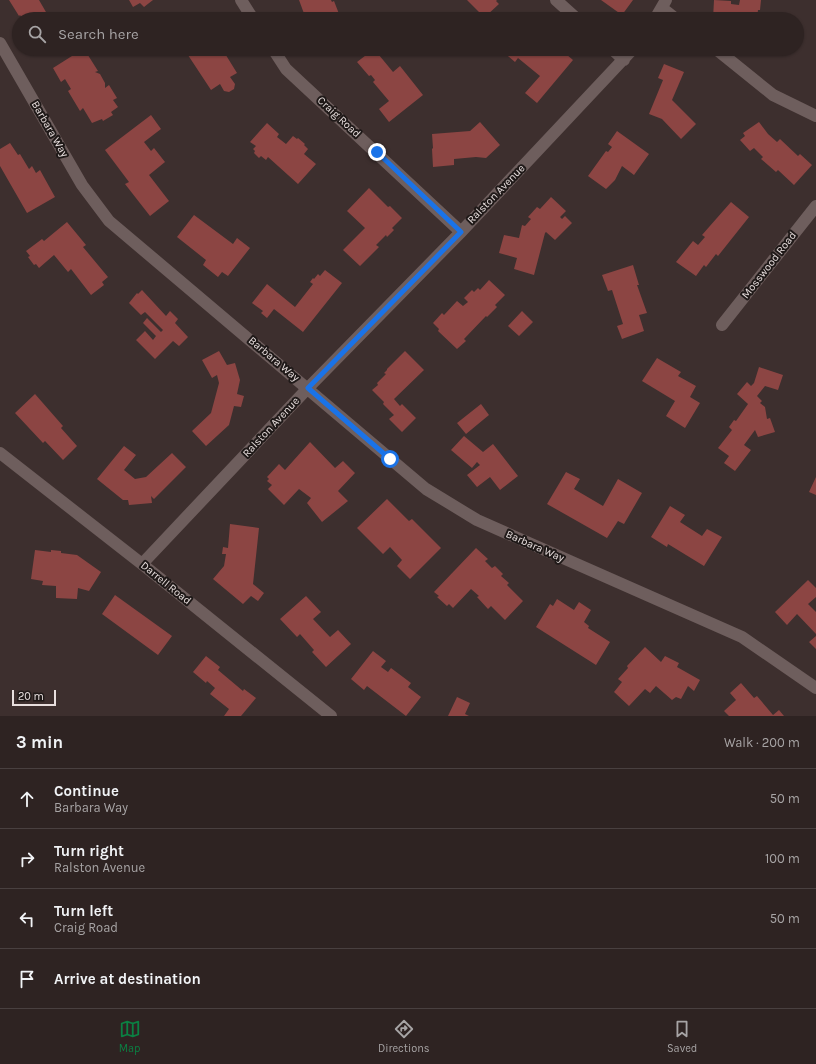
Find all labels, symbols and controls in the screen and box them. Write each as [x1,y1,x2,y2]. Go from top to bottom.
search box [12,12,804,56]
icon: search [26,23,48,45]
text: Search here [58,25,139,43]
street label: Craig Road [315,94,363,140]
street label: Barbara Way [29,99,71,159]
route end [368,143,386,161]
street label: Ralston Avenue [464,161,528,226]
street label: Mosswood Road [739,229,799,301]
street label: Barbara Way [246,334,302,384]
street label: Ralston Avenue [240,394,302,460]
route start [381,450,399,468]
street label: Barbara Way [504,527,566,565]
street label: Darrell Road [138,559,194,607]
scale bar [12,688,56,707]
text: 20 m [18,690,44,703]
text: 3 min [16,732,63,752]
text: Walk · 200 m [724,735,800,750]
text: Continue [54,782,119,800]
icon: ahead [16,788,38,810]
text: 50 m [770,791,800,806]
text: Barbara Way [54,800,128,815]
text: Turn right [54,842,124,860]
icon: right [16,848,38,870]
text: 100 m [765,851,800,866]
text: Ralston Avenue [54,860,145,875]
text: Turn left [54,902,113,920]
icon: left [16,908,38,930]
text: 50 m [770,911,800,926]
text: Craig Road [54,920,118,935]
icon: arrive [16,968,38,990]
text: Arrive at destination [54,970,201,988]
tab: Map [119,1018,141,1055]
tab: Directions [378,1018,430,1055]
tab: Saved [667,1018,697,1055]

